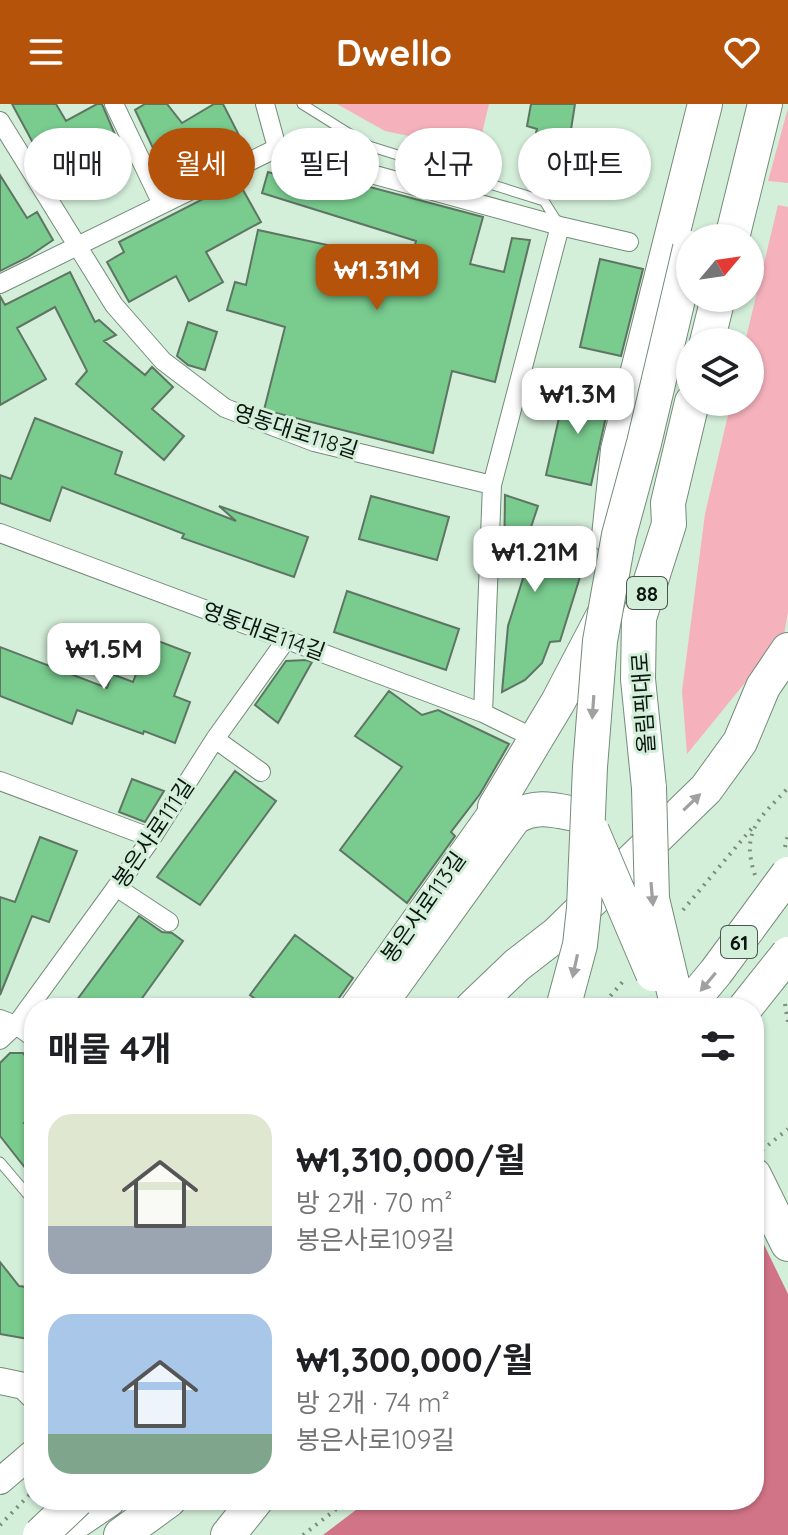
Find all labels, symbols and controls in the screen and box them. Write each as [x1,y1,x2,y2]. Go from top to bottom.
icon: menu [24,30,68,74]
text: Dwello [336,30,452,75]
icon: heart [720,30,764,74]
chip: 매매 [24,128,132,200]
chip: 월세 [148,128,255,200]
chip: 필터 [271,128,379,200]
chip: 신규 [395,128,502,200]
chip: 아파트 [518,128,651,200]
north arrow [676,224,764,312]
map controls [676,224,764,416]
pin: ₩1.31M [312,244,442,312]
text: ₩1.31M [334,253,420,286]
button: layers [676,328,764,416]
pin: ₩1.3M [522,368,634,436]
text: ₩1.3M [540,377,616,410]
street label: 영동대로118길 [230,398,362,464]
pin: ₩1.21M [470,526,600,594]
text: ₩1.21M [491,535,579,568]
road number: 88 [627,577,667,609]
street label: 영동대로114길 [199,596,329,666]
pin: ₩1.5M [48,623,160,691]
text: ₩1.5M [65,632,143,665]
street label: 올림픽대로 [626,652,660,754]
one-way arrow [586,695,599,720]
street label: 봉은사로111길 [106,773,200,893]
one-way arrow [682,793,701,812]
street label: 봉은사로113길 [375,846,471,968]
one-way arrow [646,881,659,906]
road number: 61 [721,926,757,958]
one-way arrow [568,954,581,979]
one-way arrow [700,971,717,991]
icon: filters [696,1024,740,1068]
text: 매물 4개 [48,1027,171,1070]
text: ₩1,310,000/월 [296,1138,526,1181]
icon: home [112,1146,208,1242]
text: 방 2개 · 70 m² [296,1186,452,1219]
text: 봉은사로109길 [296,1223,455,1256]
text: ₩1,300,000/월 [296,1338,533,1381]
icon: home [112,1346,208,1442]
text: 방 2개 · 74 m² [296,1386,450,1419]
text: 봉은사로109길 [296,1423,455,1456]

